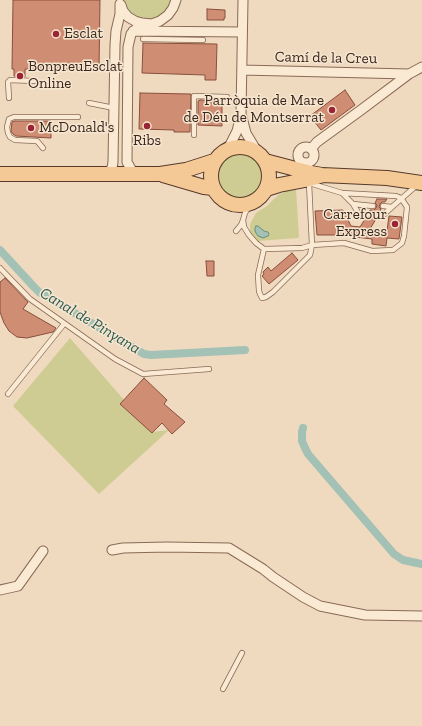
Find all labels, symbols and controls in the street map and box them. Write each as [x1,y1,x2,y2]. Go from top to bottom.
place label: Esclat [64,25,103,43]
marker: Esclat [51,29,61,39]
street label: Camí de la Creu [275,48,377,68]
place label: BonpreuEsclat Online [28,58,122,93]
marker: BonpreuEsclat Online [15,71,25,81]
place label: Parròquia de Mare de Déu de Montserrat [183,92,324,127]
marker: Parròquia de Mare de Déu de Montserrat [327,105,337,115]
place label: McDonald's [39,119,114,137]
marker: Ribs [142,121,152,131]
marker: McDonald's [26,123,36,133]
place label: Ribs [133,132,161,150]
place label: Carrefour Express [323,206,387,241]
marker: Carrefour Express [390,219,400,229]
water label: Canal de Pinyana [36,283,144,359]

